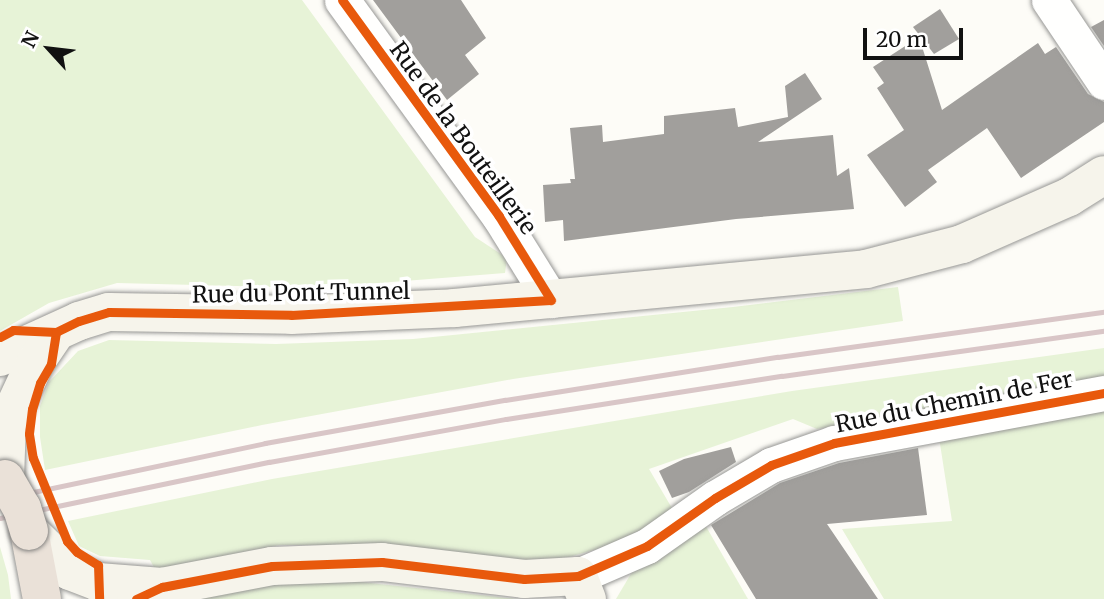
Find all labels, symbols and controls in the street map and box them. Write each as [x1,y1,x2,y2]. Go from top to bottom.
north arrow [14,14,84,84]
scale bar [866,14,966,58]
text: 20 m [876,26,927,53]
text: N [16,27,44,52]
street label: Rue de la Bouteillerie [384,36,542,240]
street label: Rue du Pont Tunnel [192,277,410,309]
street label: Rue du Chemin de Fer [833,365,1075,439]

